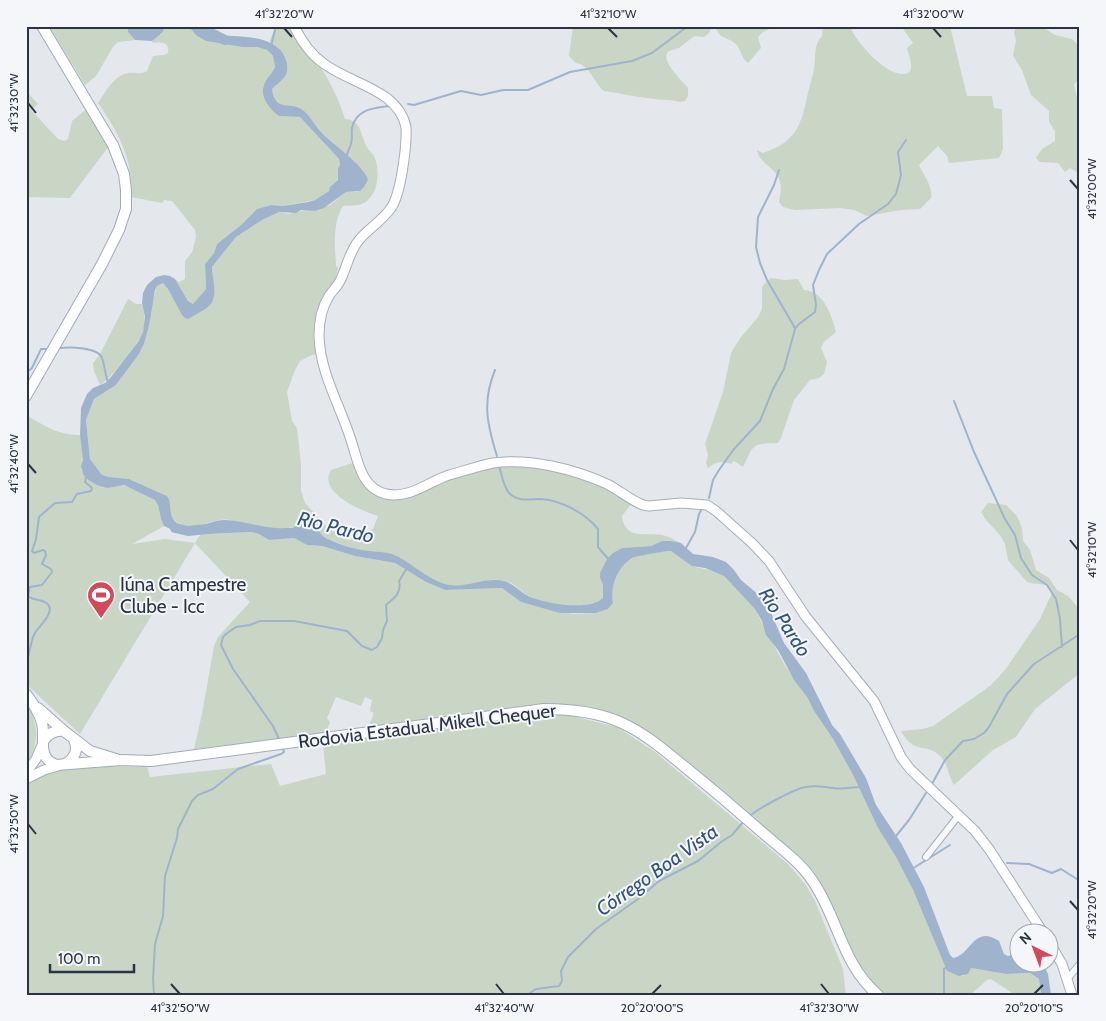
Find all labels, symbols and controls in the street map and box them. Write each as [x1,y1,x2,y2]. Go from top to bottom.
text: 41°32'20"W [254,6,314,21]
text: 41°32'10"W [580,6,637,21]
text: 41°32'00"W [902,6,964,21]
text: 41°32'30"W [6,73,21,133]
text: 41°32'00"W [1084,158,1099,220]
text: 41°32'40"W [6,434,21,494]
water label: Rio Pardo [295,506,377,548]
text: 41°32'10"W [1084,521,1099,578]
place label: Iúna Campestre Clube - Icc [120,573,246,618]
sports icon: Iúna Campestre Clube - Icc [86,580,116,619]
water label: Rio Pardo [754,583,816,661]
street label: Rodovia Estadual Mikell Chequer [297,699,557,753]
text: 41°32'50"W [6,794,21,854]
water label: Córrego Boa Vista [591,819,723,921]
text: 41°32'20"W [1084,880,1099,940]
north arrow [1008,924,1058,974]
text: N [1016,928,1035,948]
scale bar [50,941,134,973]
text: 100 m [58,950,100,968]
text: 41°32'50"W [150,1000,210,1015]
text: 41°32'40"W [474,1000,534,1015]
text: 20°20'00"S [621,1000,683,1015]
text: 41°32'30"W [799,1000,859,1015]
text: 20°20'10"S [1005,1000,1063,1015]

